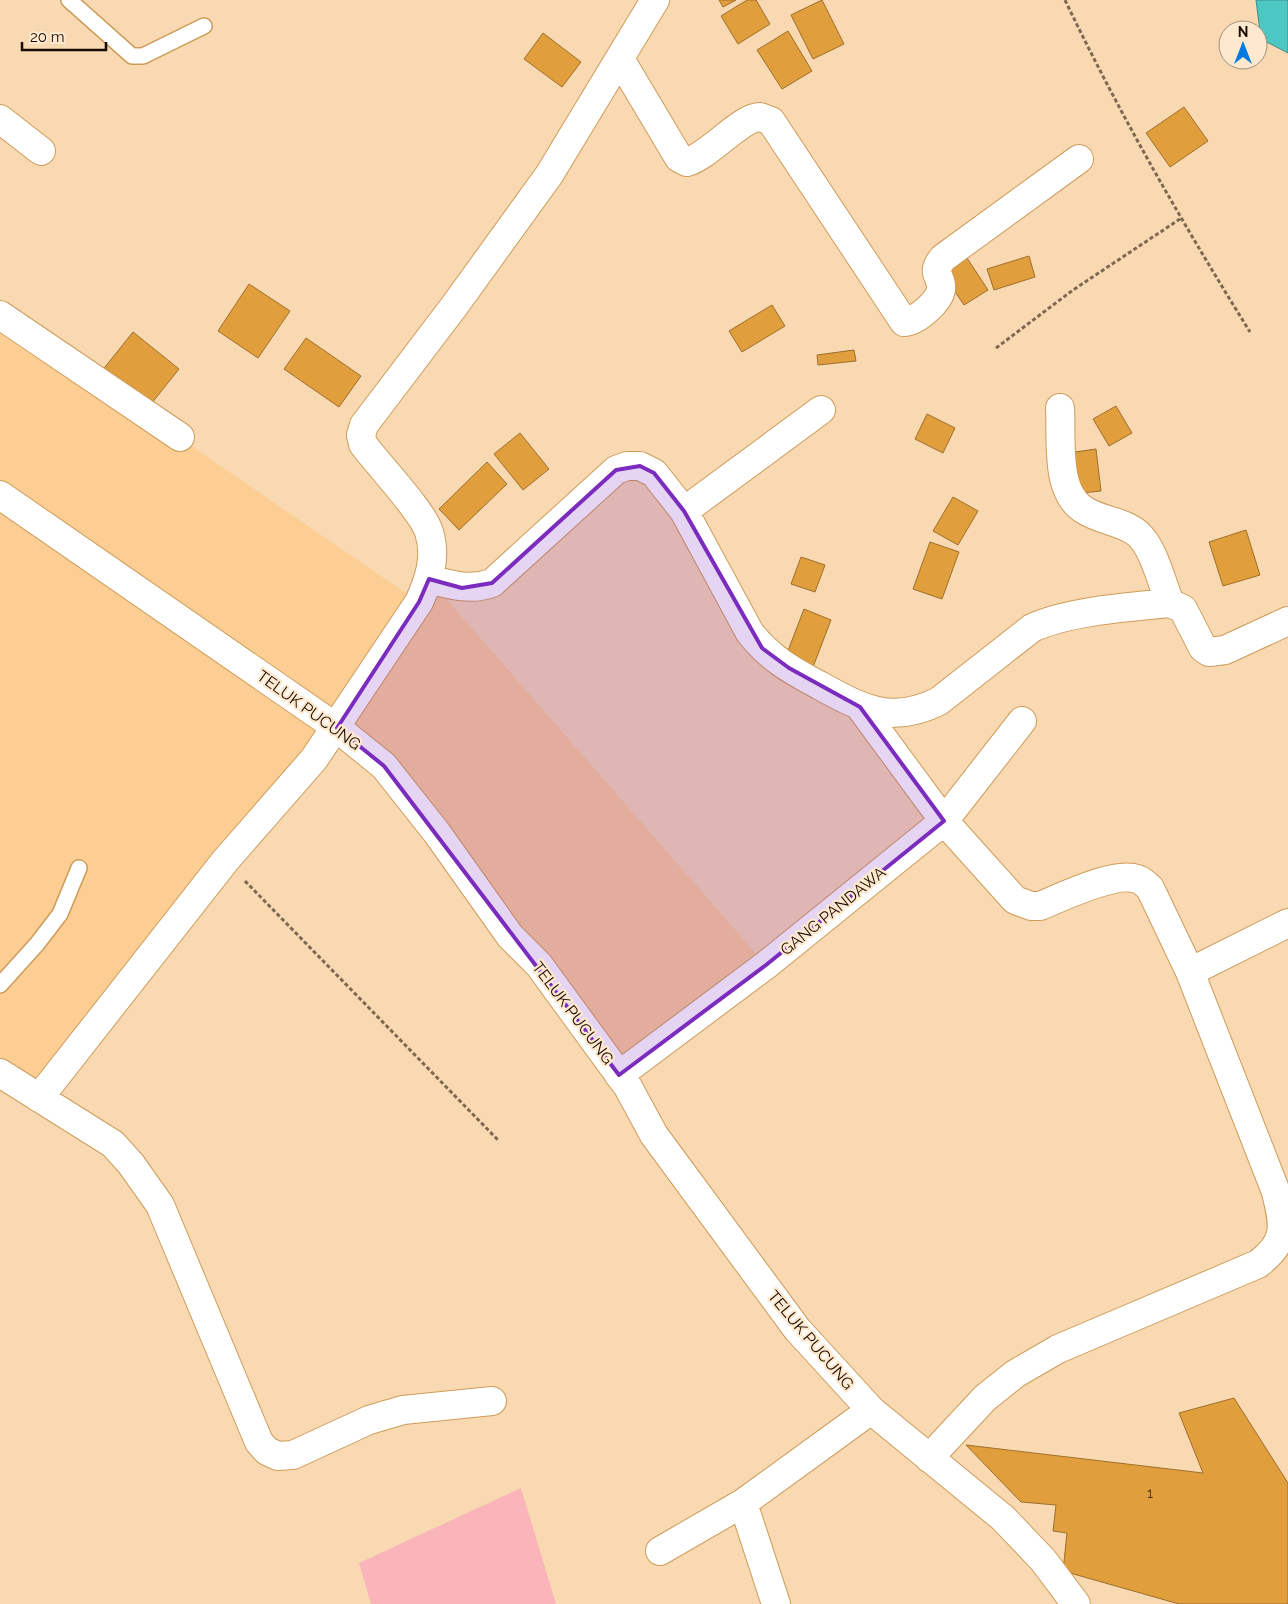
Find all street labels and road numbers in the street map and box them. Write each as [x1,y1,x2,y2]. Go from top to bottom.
street label: TELUK PUCUNG [253,666,365,754]
street label: GANG PANDAWA [777,863,890,959]
street label: TELUK PUCUNG [528,958,618,1068]
street label: TELUK PUCUNG [764,1287,858,1393]

